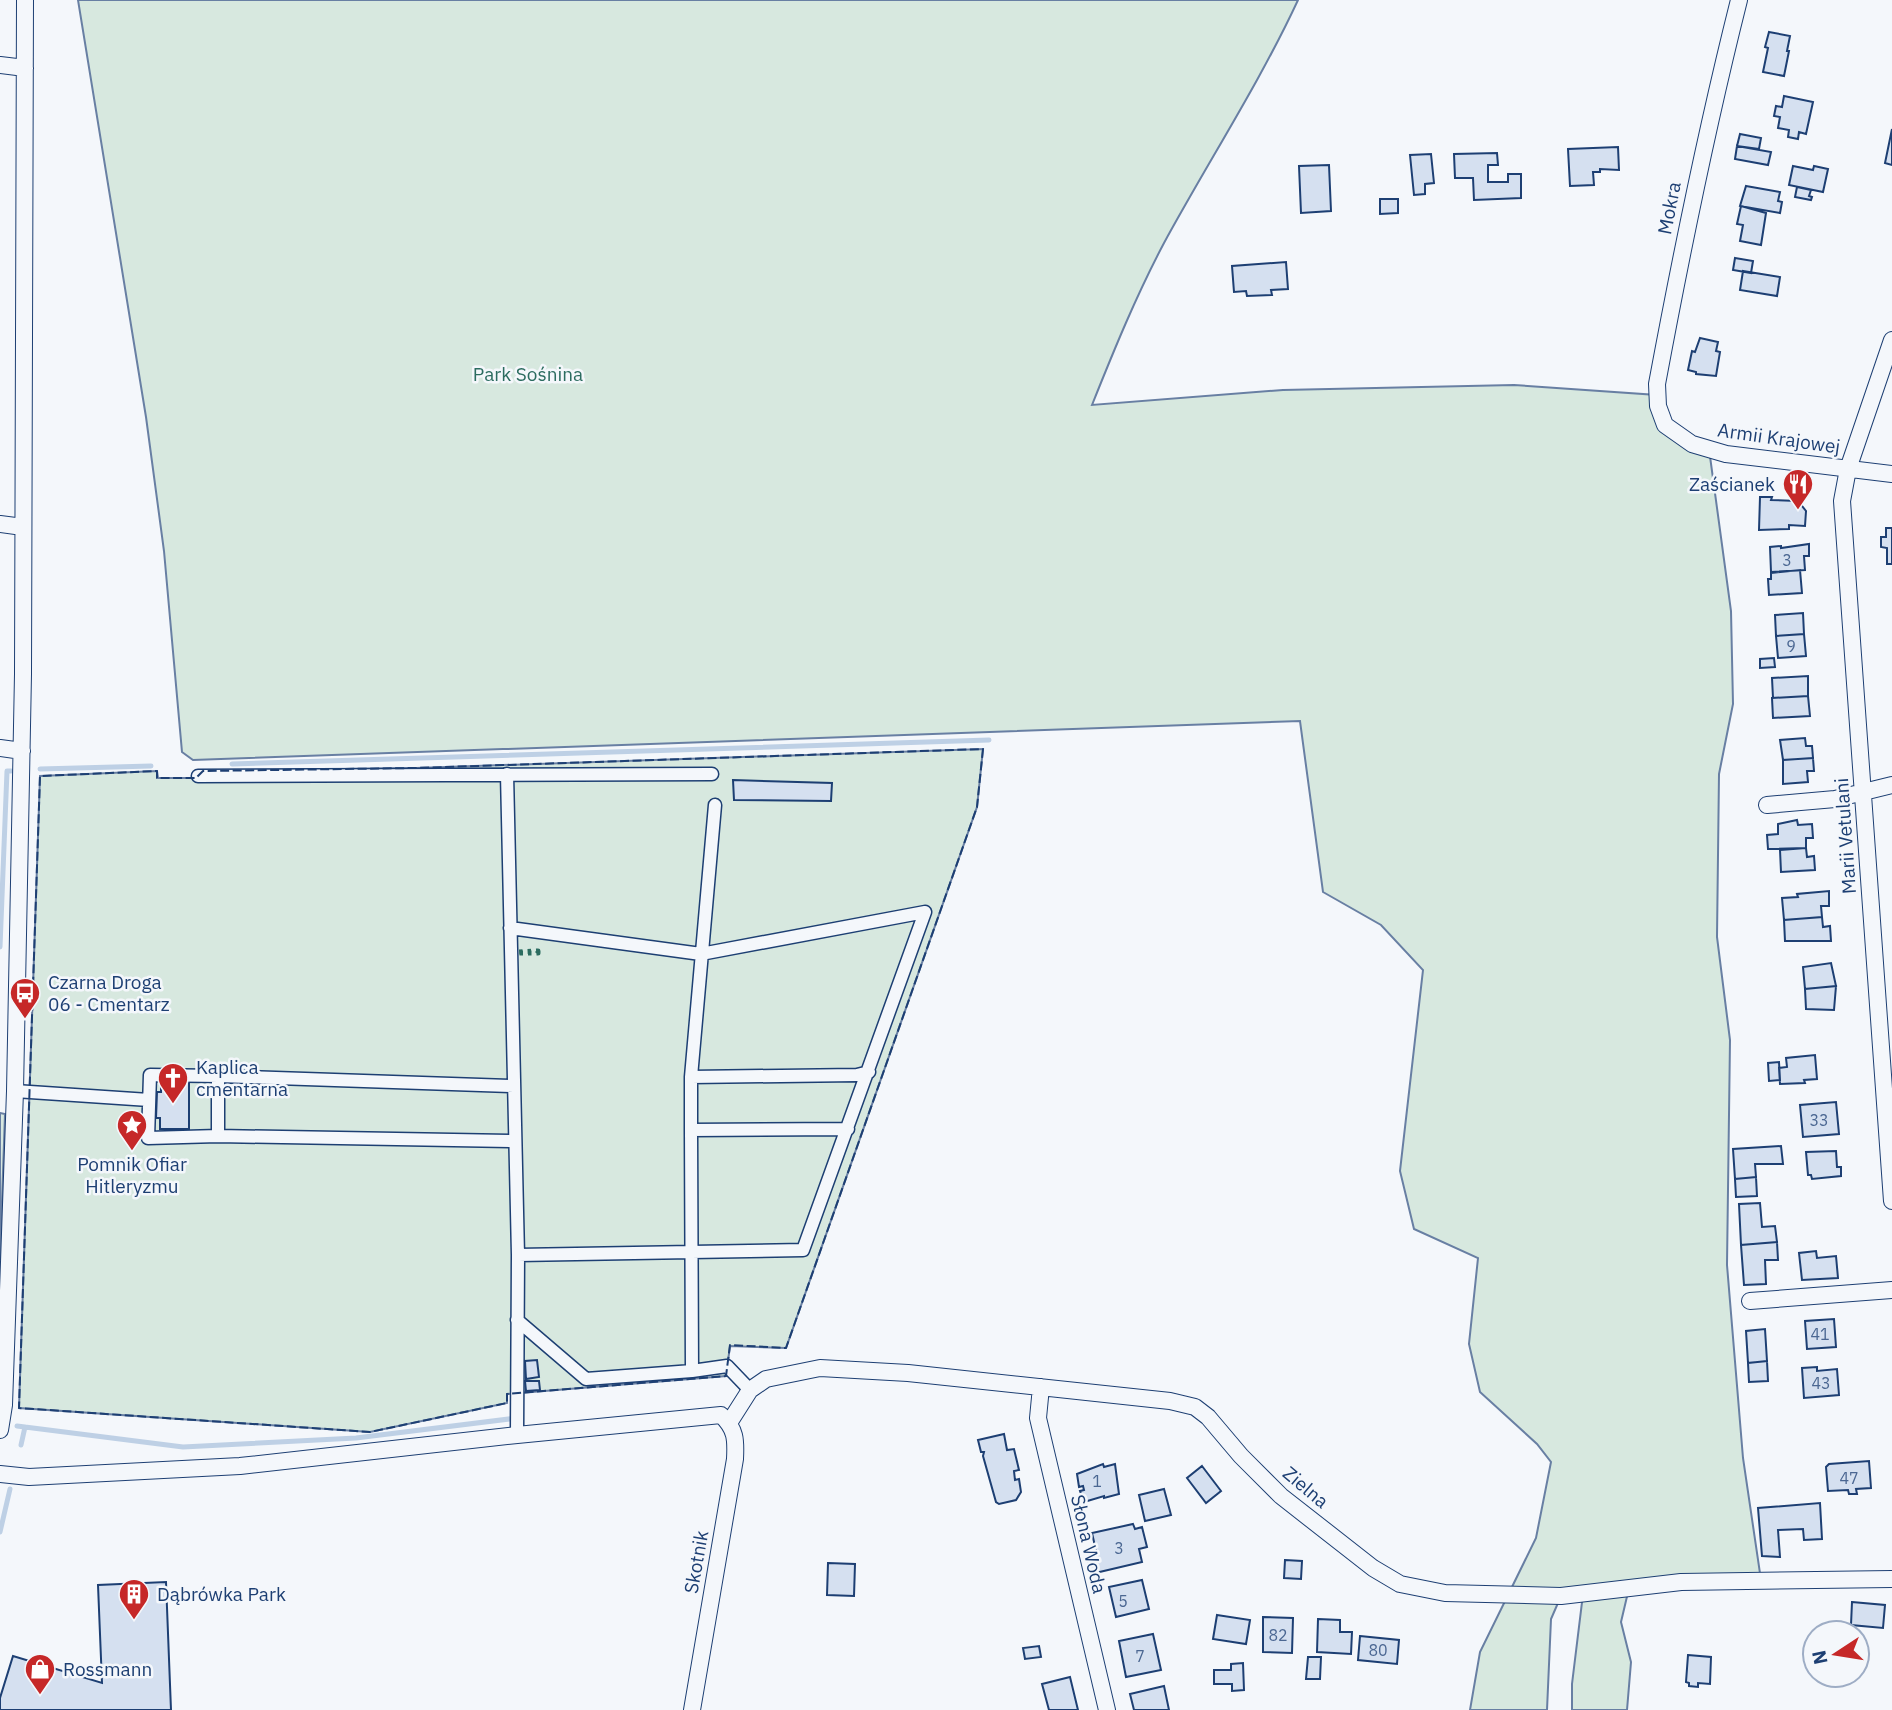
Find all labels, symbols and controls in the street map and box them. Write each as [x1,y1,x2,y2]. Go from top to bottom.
street label: Mokra [1652,180,1686,236]
park label: Park Sośnina [473,362,583,386]
street label: Armii Krajowej [1716,418,1842,458]
restaurant icon: Zaścianek [1781,467,1815,511]
place label: Zaścianek [1689,472,1775,496]
house number: 3 [1782,550,1792,570]
house number: 9 [1786,636,1796,656]
street label: Marii Vetulani [1829,777,1861,895]
place label: Czarna Droga 06 - Cmentarz [48,970,170,1016]
bus stop icon: Czarna Droga 06 - Cmentarz [8,976,42,1020]
place label: Kaplica cmentarna [196,1055,288,1101]
church icon: Kaplica cmentarna [156,1061,190,1105]
place icon: Pomnik Ofiar Hitleryzmu [115,1108,149,1152]
house number: 33 [1809,1110,1829,1130]
place label: Pomnik Ofiar Hitleryzmu [77,1152,187,1198]
house number: 41 [1810,1324,1830,1344]
house number: 43 [1811,1373,1831,1393]
street label: Zielna [1278,1461,1334,1513]
house number: 47 [1839,1468,1859,1488]
house number: 1 [1092,1471,1102,1491]
street label: Słona Woda [1066,1492,1112,1596]
street label: Skotnik [679,1529,713,1595]
house number: 3 [1114,1538,1124,1558]
building icon: Dąbrówka Park [117,1577,151,1621]
place label: Dąbrówka Park [157,1582,286,1606]
house number: 5 [1118,1591,1128,1611]
north arrow [1801,1619,1871,1689]
house number: 82 [1268,1625,1288,1645]
house number: 80 [1368,1640,1388,1660]
house number: 7 [1135,1646,1145,1666]
text: N [1806,1648,1833,1667]
shop icon: Rossmann [23,1652,57,1696]
place label: Rossmann [63,1657,152,1681]

